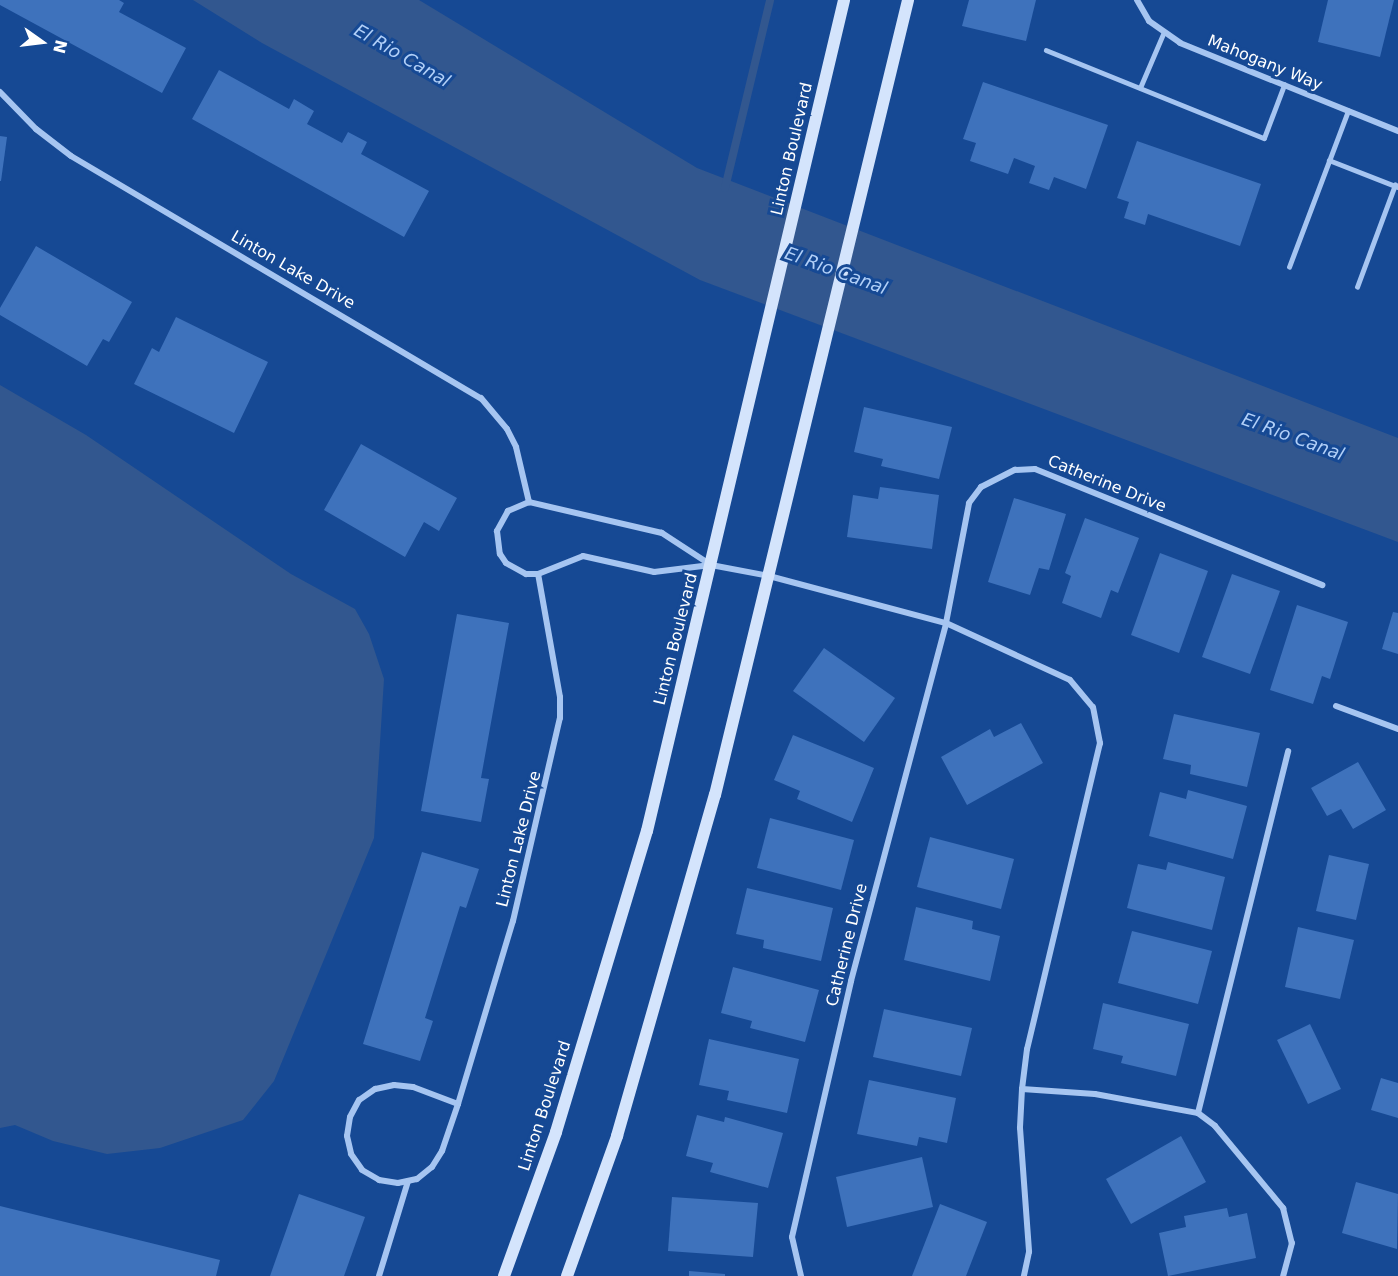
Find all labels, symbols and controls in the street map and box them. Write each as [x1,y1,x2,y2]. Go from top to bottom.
north arrow [12,12,72,72]
water label: El Rio Canal [350,20,454,92]
street label: Mahogany Way [1205,31,1325,95]
text: N [49,38,71,55]
street label: Linton Boulevard [767,81,817,217]
street label: Linton Lake Drive [228,227,358,313]
water label: El Rio Canal [782,242,890,300]
water label: El Rio Canal [1239,408,1347,466]
street label: Catherine Drive [1045,452,1169,516]
street label: Linton Boulevard [650,571,702,707]
street label: Linton Lake Drive [493,769,545,909]
street label: Catherine Drive [822,882,872,1008]
street label: Linton Boulevard [515,1038,575,1174]

